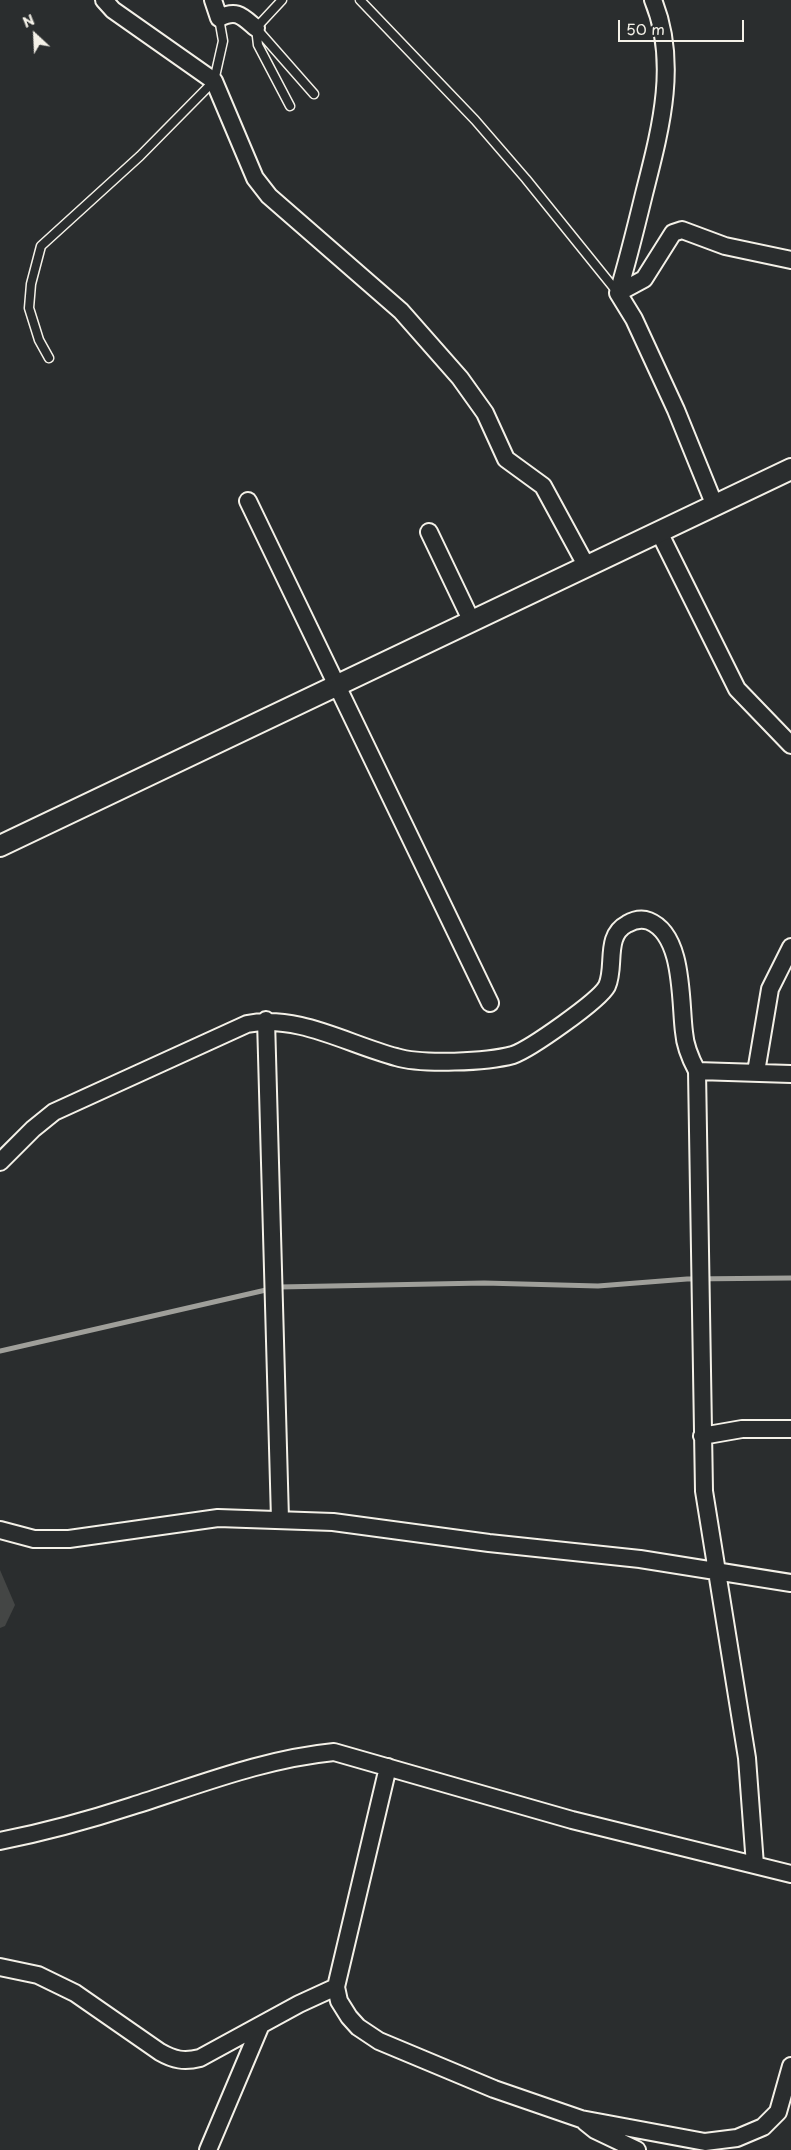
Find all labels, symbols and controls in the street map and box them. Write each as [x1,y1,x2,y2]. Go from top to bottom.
text: N [19,9,38,33]
north arrow [10,10,60,60]
scale bar [621,10,747,42]
text: 50 m [626,17,665,40]

